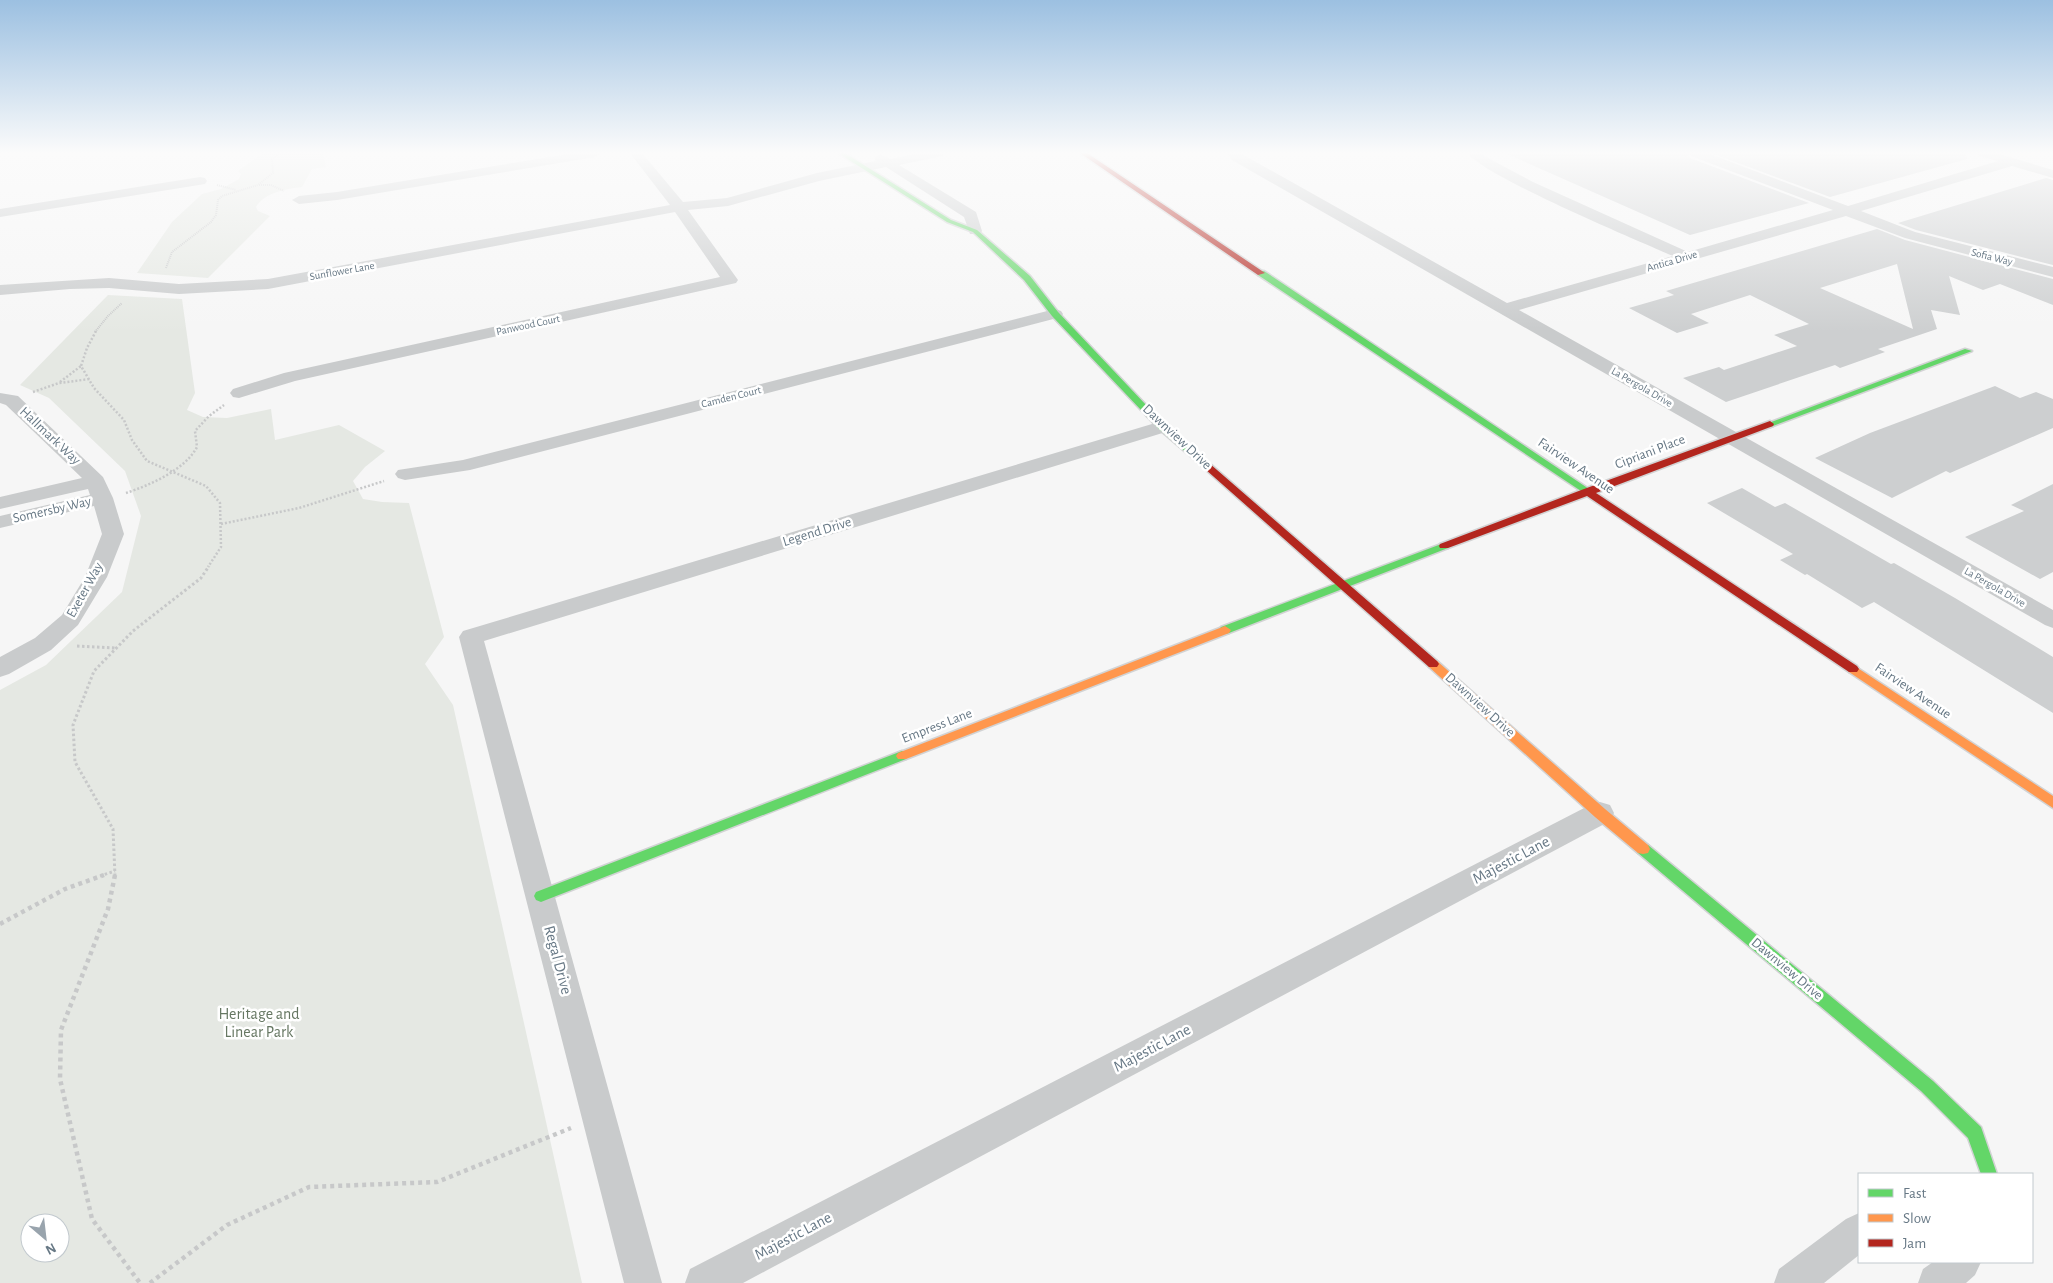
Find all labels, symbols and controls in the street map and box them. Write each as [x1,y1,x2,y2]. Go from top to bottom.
street label: Sofia Way [1970,247,2014,267]
street label: Antica Drive [1645,249,1699,273]
street label: Sunflower Lane [309,260,375,282]
street label: Panwood Court [495,313,561,337]
street label: La Pergola Drive [1610,365,1674,409]
street label: Camden Court [700,384,763,410]
street label: Dawnview Drive [1140,402,1214,472]
street label: Hallmark Way [17,404,83,468]
street label: Cipriani Place [1613,432,1687,472]
street label: Fairview Avenue [1535,435,1617,497]
street label: Somersby Way [12,494,92,526]
street label: Legend Drive [781,515,853,549]
street label: Exeter Way [64,560,106,620]
street label: La Pergola Drive [1963,565,2027,609]
street label: Fairview Avenue [1872,660,1954,722]
street label: Dawnview Drive [1442,670,1518,740]
street label: Empress Lane [900,706,974,746]
street label: Majestic Lane [1470,833,1553,888]
street label: Regal Drive [541,924,575,996]
street label: Dawnview Drive [1749,935,1825,1003]
park label: Heritage and Linear Park [218,1006,300,1040]
street label: Majestic Lane [1111,1021,1194,1076]
legend [1858,1173,2033,1263]
text: Fast [1903,1186,1927,1201]
street label: Majestic Lane [752,1209,835,1264]
text: Slow [1903,1211,1931,1226]
north arrow [20,1213,70,1263]
text: Jam [1903,1236,1926,1251]
text: N [43,1240,58,1257]

